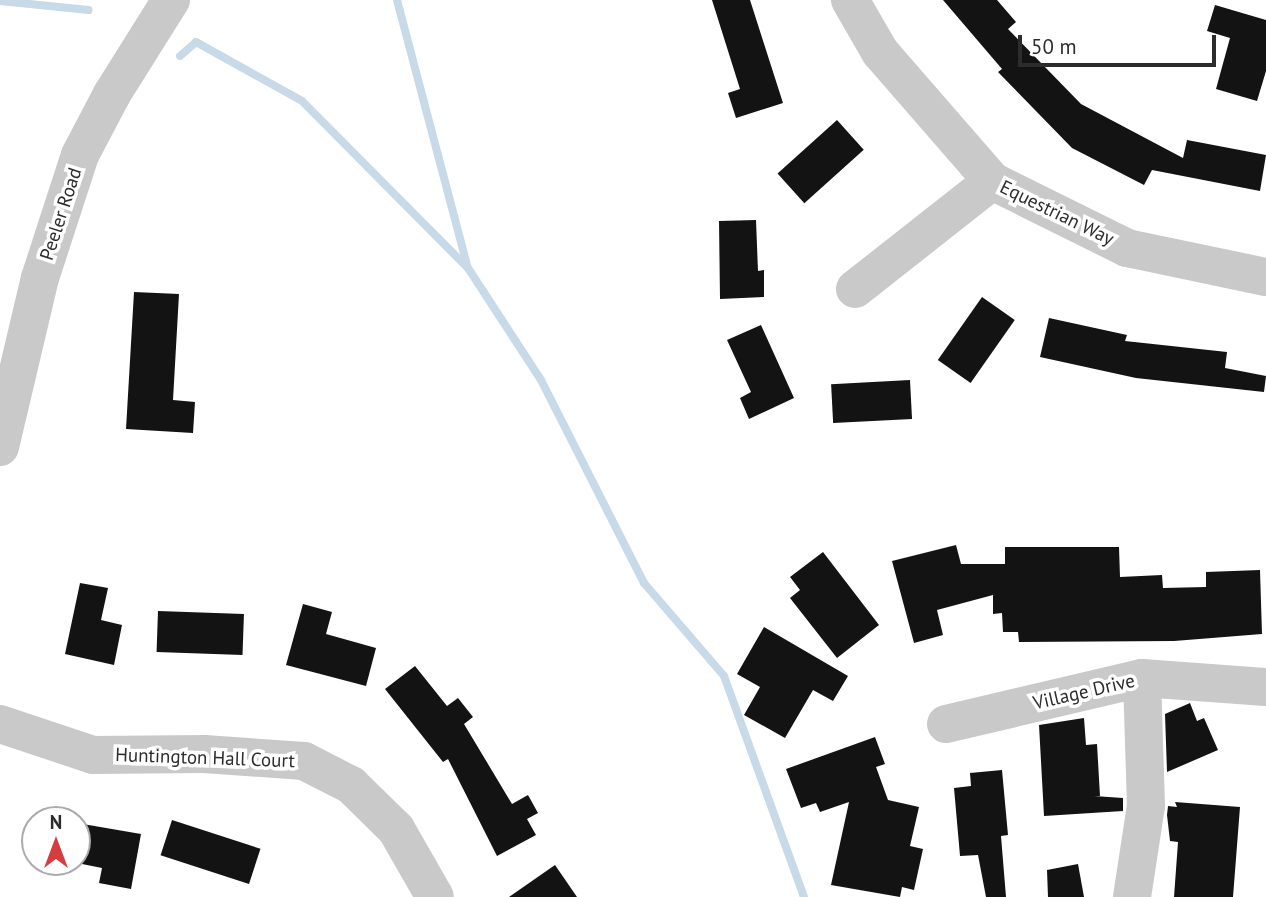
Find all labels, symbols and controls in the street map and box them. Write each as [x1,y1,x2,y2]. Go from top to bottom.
scale bar [1021,21,1219,65]
text: 50 m [1031,33,1077,60]
street label: Peeler Road [35,165,87,263]
street label: Equestrian Way [996,175,1118,251]
street label: Village Drive [1031,669,1137,715]
street label: Huntington Hall Court [115,743,295,773]
north arrow [21,806,91,876]
text: N [50,810,62,834]

